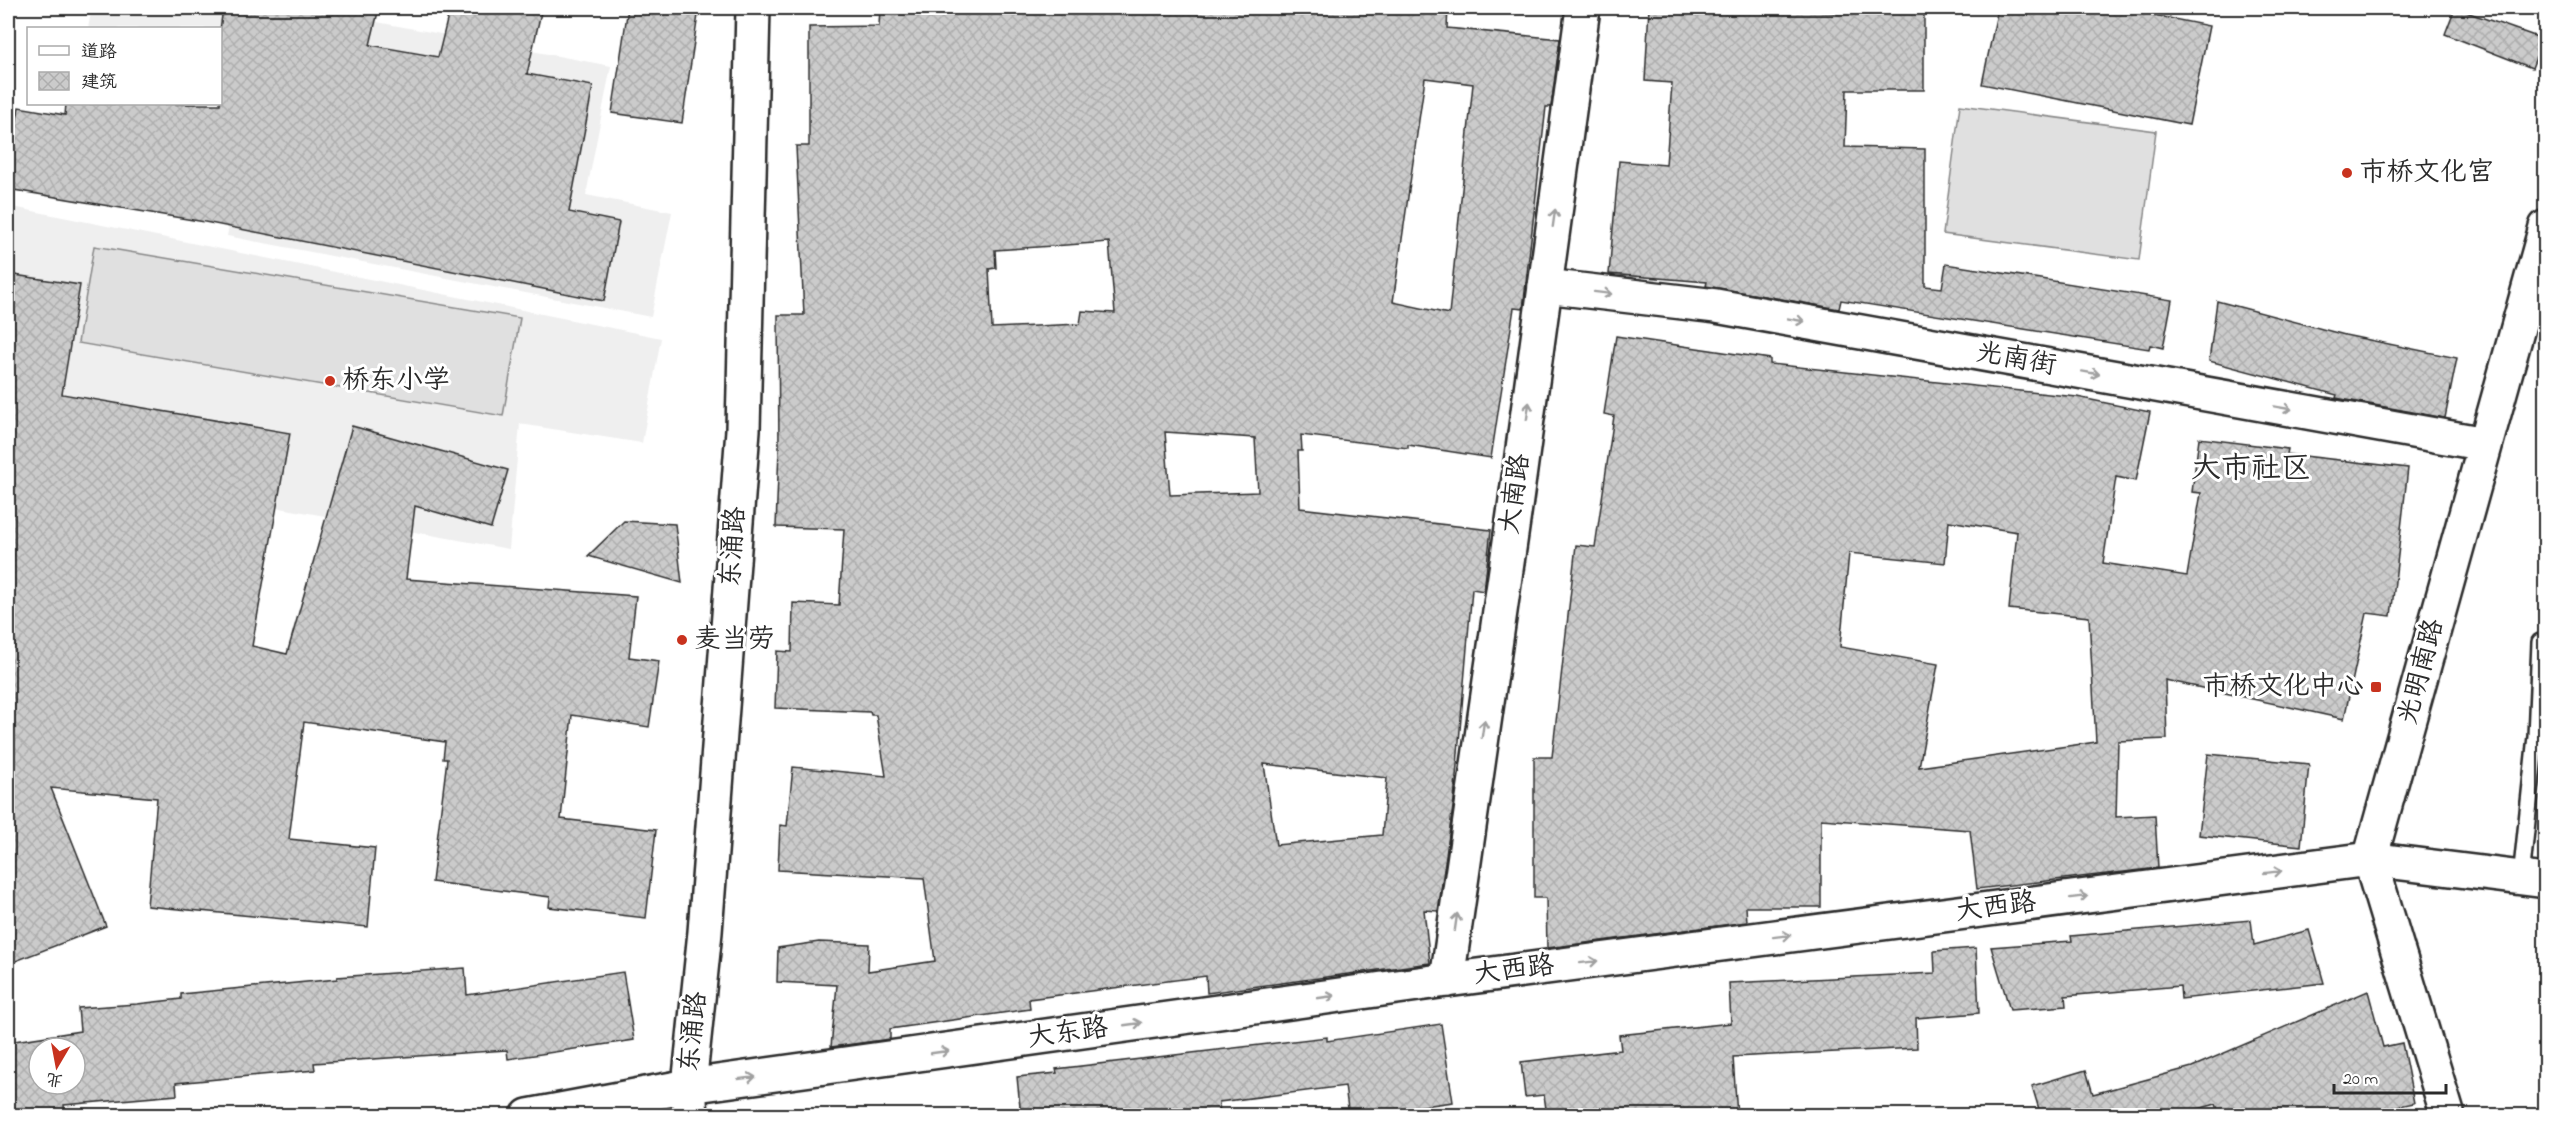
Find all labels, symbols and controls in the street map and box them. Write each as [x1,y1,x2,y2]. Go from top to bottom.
legend [27,27,222,105]
text: 道路 [81,40,117,66]
text: 建筑 [81,70,117,96]
place label: 市桥文化宫 [2359,154,2494,193]
marker: 市桥文化宫 [2340,166,2354,180]
one-way arrow [1548,209,1559,228]
one-way arrow [1592,287,1612,298]
one-way arrow [1785,315,1805,326]
street label: 光南街 [1973,334,2059,386]
place label: 桥东小学 [342,362,450,401]
one-way arrow [2081,368,2100,379]
marker: 桥东小学 [323,374,337,388]
one-way arrow [1522,402,1533,422]
one-way arrow [2273,403,2292,414]
district label: 大市社区 [2191,448,2311,492]
street label: 大南路 [1491,451,1541,537]
street label: 东涌路 [712,505,756,589]
street label: 光明南路 [2389,615,2455,729]
place label: 麦当劳 [694,621,775,660]
marker: 麦当劳 [675,633,689,647]
place label: 市桥文化中心 [2202,668,2364,707]
marker: 市桥文化中心 [2369,680,2383,694]
one-way arrow [1478,720,1489,739]
one-way arrow [2262,866,2282,877]
street label: 大西路 [1953,884,2039,932]
one-way arrow [2069,892,2089,903]
one-way arrow [1450,913,1461,933]
one-way arrow [1771,931,1791,942]
street label: 大西路 [1471,947,1557,995]
one-way arrow [1578,956,1598,967]
street label: 东涌路 [670,990,718,1074]
one-way arrow [1316,992,1336,1003]
street label: 大东路 [1025,1009,1111,1059]
one-way arrow [1123,1019,1142,1030]
north arrow [27,1036,87,1096]
one-way arrow [930,1046,949,1057]
scale bar [2334,1057,2446,1095]
text: 北 [45,1066,65,1092]
text: 20 m [2343,1067,2378,1093]
one-way arrow [736,1073,756,1084]

